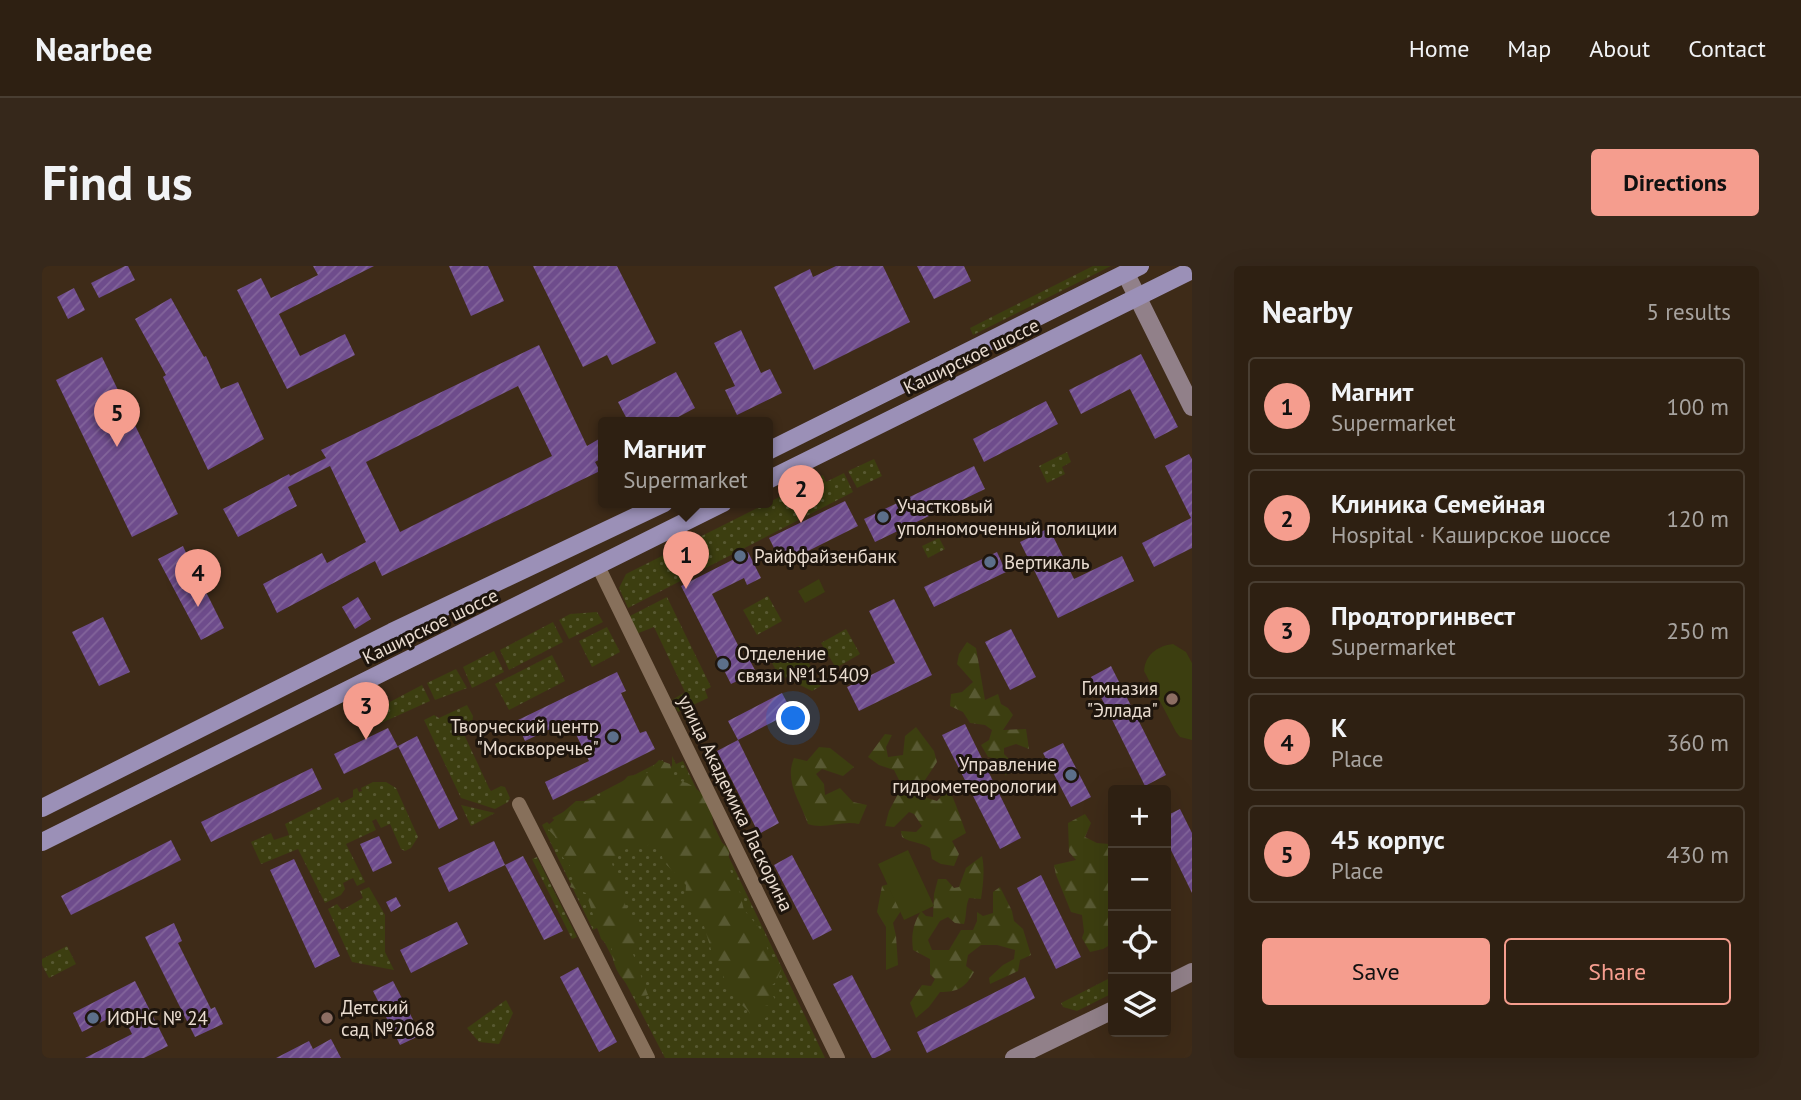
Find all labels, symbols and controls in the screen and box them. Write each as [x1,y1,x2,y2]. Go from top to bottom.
text: Nearbee [35,27,152,70]
text: Home [1409,33,1469,64]
text: Map [1507,33,1551,64]
text: About [1589,33,1650,64]
text: Contact [1688,33,1766,64]
button: Directions [1591,149,1759,216]
text: Find us [42,150,193,214]
text: Nearby [1262,292,1352,331]
text: 5 results [1647,297,1731,326]
street label: Каширское шоссе [899,313,1043,399]
text: Магнит [1331,375,1413,408]
pin: 5 [94,389,140,447]
text: 1 [1280,392,1294,421]
text: 100 m [1667,392,1729,421]
text: Supermarket [1331,408,1456,437]
popup [598,417,773,508]
text: Магнит [623,432,706,465]
text: Supermarket [623,465,748,494]
pin: 2 [778,465,824,523]
text: Клиника Семейная [1331,487,1545,520]
place label: Участковый уполномоченный полиции [897,494,1117,540]
text: 2 [1280,504,1294,533]
text: 120 m [1667,504,1729,533]
marker: Участковый уполномоченный полиции [875,509,891,525]
text: Hospital · Каширское шоссе [1331,520,1611,549]
pin: 1 [663,531,709,589]
place label: Райффайзенбанк [754,544,897,568]
marker: Райффайзенбанк [732,548,748,564]
pin: 4 [175,549,221,607]
place label: Вертикаль [1004,550,1090,574]
marker: Вертикаль [982,554,998,570]
street label: Каширское шоссе [358,583,502,669]
text: Продторгинвест [1331,599,1515,632]
text: 3 [1280,616,1294,645]
text: 250 m [1667,616,1729,645]
text: Supermarket [1331,632,1456,661]
place label: Отделение связи №115409 [737,641,869,687]
marker: Отделение связи №115409 [715,656,731,672]
place label: Гимназия "Эллада" [1082,676,1158,722]
pin: 3 [343,682,389,740]
street label: улица Академика Ласкорина [673,691,799,915]
marker: Гимназия "Эллада" [1164,691,1180,707]
your location [776,701,810,735]
text: К [1331,711,1347,744]
place label: Творческий центр "Москворечье" [450,714,599,760]
text: 4 [1280,728,1294,757]
text: 360 m [1667,728,1729,757]
marker: Творческий центр "Москворечье" [605,729,621,745]
text: Place [1331,744,1384,773]
place label: Управление гидрометеорологии [892,752,1057,798]
marker: Управление гидрометеорологии [1063,767,1079,783]
map controls [1108,785,1171,1037]
button: + [1108,785,1171,848]
text: 45 корпус [1331,823,1445,856]
text: 5 [1280,840,1294,869]
text: 430 m [1667,840,1729,869]
button: − [1108,848,1171,911]
text: Place [1331,856,1384,885]
button: locate [1108,911,1171,974]
button: Save [1262,938,1490,1005]
button: Share [1504,938,1731,1005]
button: layers [1108,974,1171,1037]
place label: Детский сад №2068 [341,995,435,1041]
place label: ИФНС № 24 [107,1006,208,1030]
marker: ИФНС № 24 [85,1010,101,1026]
marker: Детский сад №2068 [319,1010,335,1026]

